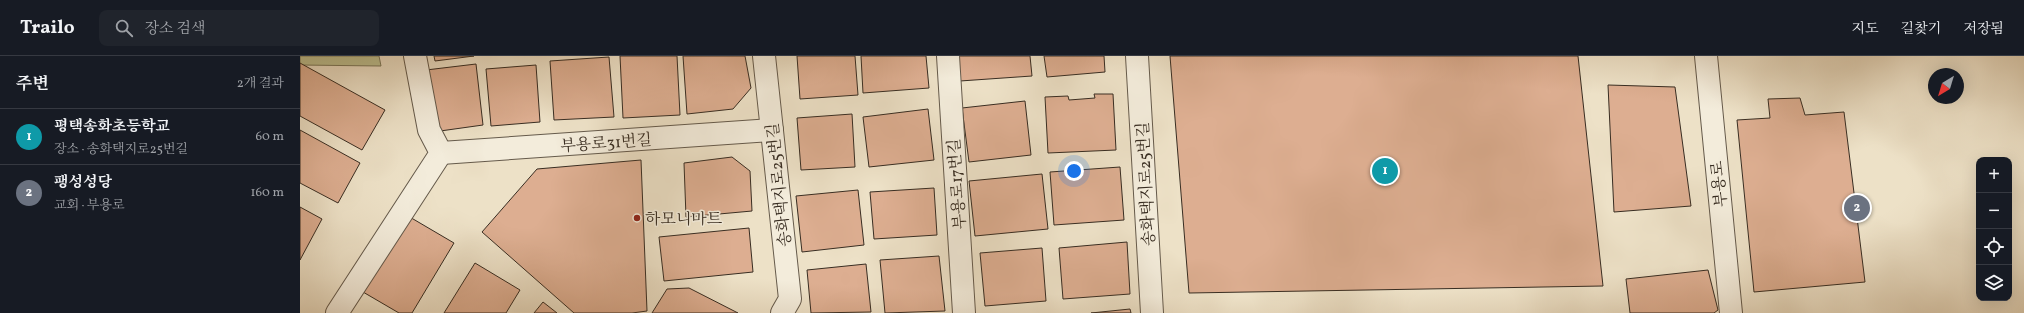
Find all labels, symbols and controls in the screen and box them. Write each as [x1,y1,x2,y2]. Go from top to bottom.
search box [99,10,379,46]
text: Trailo [20,15,75,41]
icon: search [113,17,135,39]
text: 장소 검색 [145,19,206,40]
text: 지도 [1852,20,1879,39]
text: 길찾기 [1901,20,1941,39]
text: 저장됨 [1963,20,2004,39]
north arrow [1928,68,1964,104]
text: 주변 [16,73,49,96]
text: 2개 결과 [237,75,284,93]
text: 평택송화초등학교 [54,117,170,138]
street label: 송화택지로25번길 [1133,121,1161,247]
street label: 송화택지로25번길 [763,122,797,248]
text: 1 [26,128,32,146]
text: 60 m [256,128,284,146]
street label: 부용로31번길 [560,130,653,158]
street label: 부용로17번길 [944,138,972,230]
text: 장소 · 송화택지로25번길 [54,141,188,159]
pin: 1 [1372,156,1398,186]
map controls [1976,157,2012,301]
button: + [1976,157,2012,193]
street label: 부용로 [1707,159,1733,208]
your location [1064,161,1084,181]
text: 팽성성당 [54,173,112,194]
text: 2 [26,184,32,202]
text: 160 m [250,184,284,202]
pin: 2 [1844,193,1870,223]
button: − [1976,193,2012,229]
text: 교회 · 부용로 [54,197,125,215]
place label: 하모니마트 [645,209,723,231]
marker: 하모니마트 [632,213,642,223]
button: locate [1976,229,2012,265]
button: layers [1976,265,2012,301]

